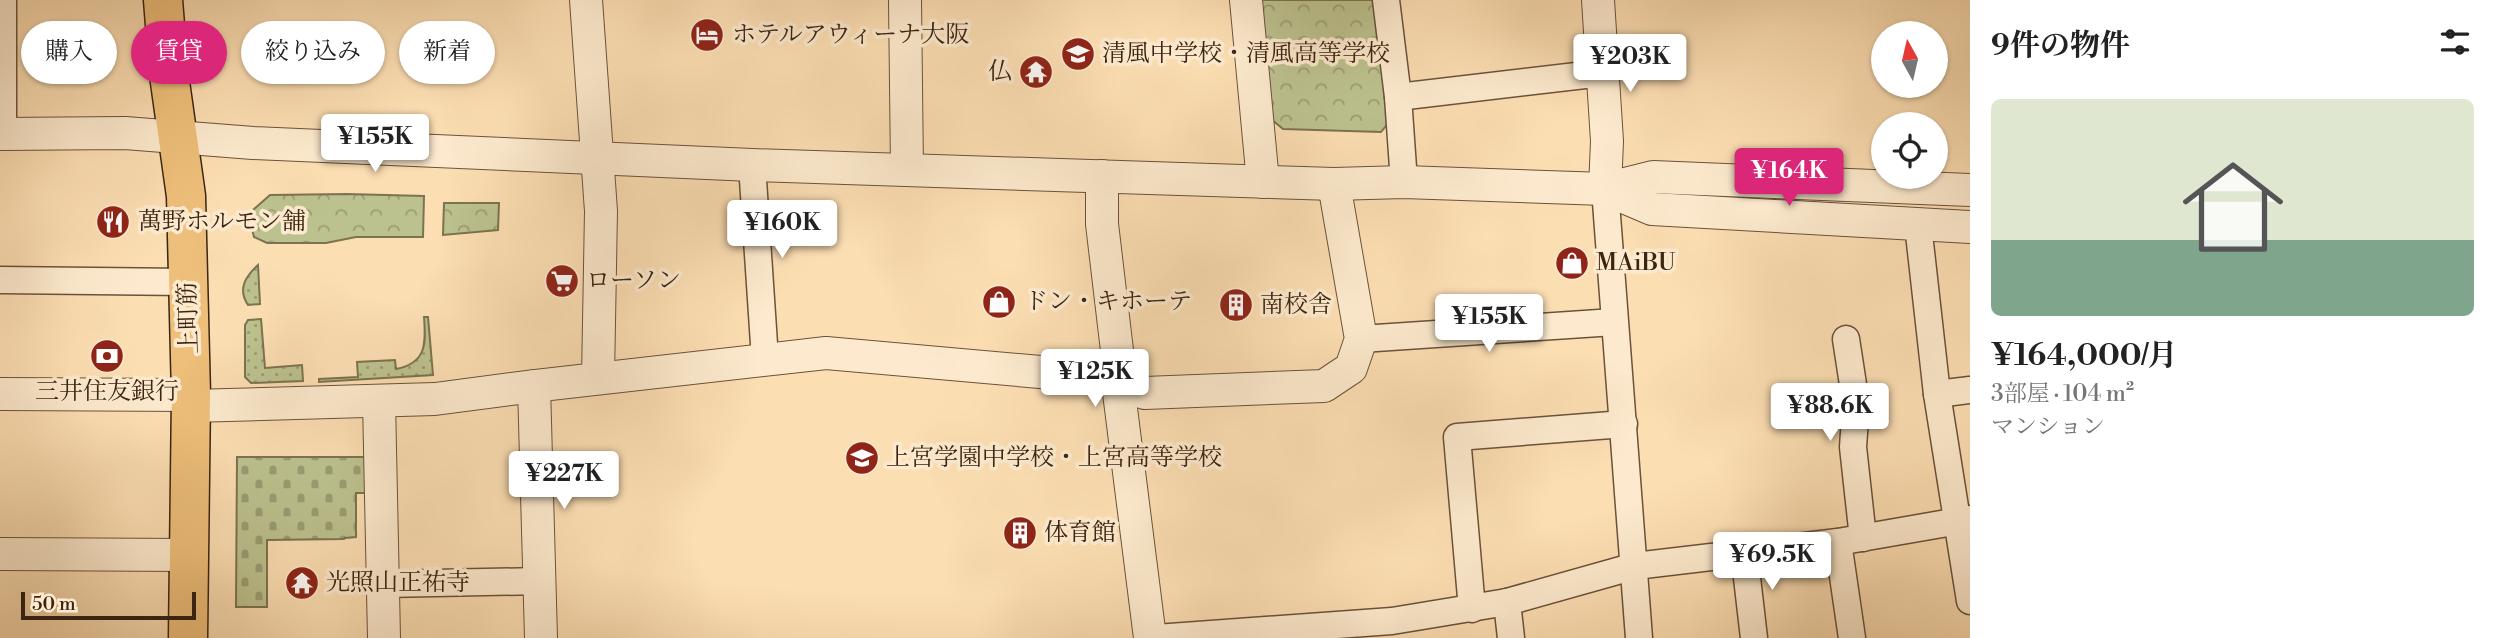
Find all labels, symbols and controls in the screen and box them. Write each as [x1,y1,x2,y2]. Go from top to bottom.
hotel icon: ホテルアウィーナ大阪 [688,16,726,54]
place label: ホテルアウィーナ大阪 [732,20,969,50]
chip: 購入 [21,21,117,84]
chip: 賃貸 [131,21,227,84]
chip: 絞り込み [241,21,385,84]
chip: 新着 [399,21,495,84]
north arrow [1871,21,1948,98]
map controls [1871,21,1948,189]
icon: filters [2436,23,2474,61]
text: 9件の物件 [1991,27,2130,65]
pin: ¥203K [1581,34,1679,94]
school or university icon: 清風中学校・清風高等学校 [1059,35,1097,73]
place label: 清風中学校・清風高等学校 [1102,39,1390,69]
text: ¥203K [1589,43,1671,71]
temple icon: 仏 [1017,53,1055,91]
place label: 仏 [988,57,1012,87]
button: locate [1871,112,1948,189]
pin: ¥155K [326,114,424,174]
text: ¥155K [337,123,413,151]
icon: home [2170,144,2296,270]
pin: ¥164K [1740,148,1838,208]
text: ¥164K [1751,157,1827,185]
pin: ¥160K [733,201,831,260]
restaurant icon: 萬野ホルモン舗 [94,203,132,241]
place label: 萬野ホルモン舗 [138,207,306,237]
text: ¥160K [743,209,821,237]
shop icon: MAiBU [1553,244,1591,282]
place label: MAiBU [1596,248,1676,278]
supermarket icon: ローソン [543,262,581,300]
place label: ローソン [586,266,681,296]
street label: 上町筋 [173,281,205,355]
shop icon: ドン・キホーテ [980,283,1018,321]
building icon: 南校舎 [1217,286,1255,324]
place label: ドン・キホーテ [1024,287,1192,317]
place label: 南校舎 [1260,290,1332,320]
pin: ¥155K [1440,294,1538,354]
text: ¥155K [1451,303,1527,331]
bank icon: 三井住友銀行 [88,337,126,375]
text: ¥164,000/月 [1991,337,2177,375]
pin: ¥125K [1046,350,1144,409]
text: ¥125K [1057,358,1133,386]
place label: 三井住友銀行 [35,377,179,407]
text: 3部屋 · 104 m² [1991,380,2134,408]
pin: ¥88.6K [1773,384,1887,443]
text: ¥88.6K [1787,392,1873,420]
text: マンション [1991,413,2105,441]
school or university icon: 上宮学園中学校・上宮高等学校 [843,439,881,477]
place label: 上宮学園中学校・上宮高等学校 [886,443,1222,473]
pin: ¥227K [515,452,613,511]
text: ¥227K [525,460,603,488]
building icon: 体育館 [1001,514,1039,552]
place label: 体育館 [1044,518,1116,548]
pin: ¥69.5K [1715,532,1829,592]
text: ¥69.5K [1729,541,1815,569]
temple icon: 光照山正祐寺 [283,564,321,602]
place label: 光照山正祐寺 [326,568,470,598]
scale bar [21,589,196,621]
text: 50 m [32,592,76,616]

